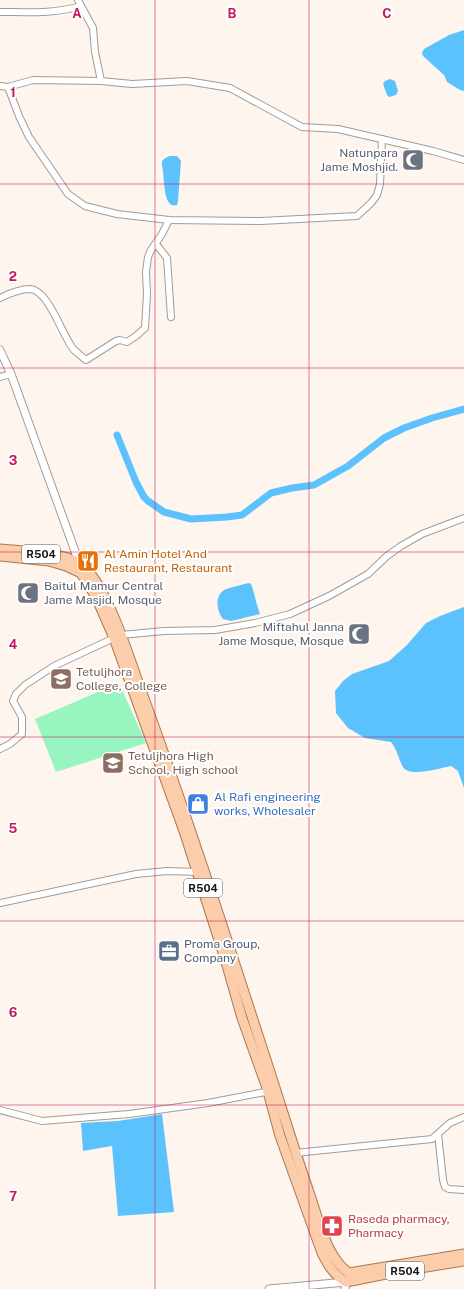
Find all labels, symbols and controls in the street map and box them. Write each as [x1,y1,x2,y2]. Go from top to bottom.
text: A [72,6,82,21]
text: B [228,6,237,21]
text: C [382,6,392,21]
text: 1 [10,85,16,100]
place label: Natunpara Jame Moshjid. [320,146,398,174]
mosque icon: Natunpara Jame Moshjid. [400,147,426,173]
text: 2 [9,269,17,284]
text: 3 [9,453,18,468]
road number: R504 [22,545,60,563]
place label: Al Amin Hotel And Restaurant, Restaurant [104,547,233,575]
restaurant icon: Al Amin Hotel And Restaurant, Restaurant [75,548,101,574]
place label: Baitul Mamur Central Jame Masjid, Mosque [44,579,164,607]
mosque icon: Baitul Mamur Central Jame Masjid, Mosque [15,580,41,606]
place label: Miftahul Janna Jame Mosque, Mosque [218,620,344,648]
mosque icon: Miftahul Janna Jame Mosque, Mosque [346,621,372,647]
text: 4 [9,637,18,652]
place label: Tetuljhora College, College [76,665,167,693]
school or university icon: Tetuljhora College, College [48,666,74,692]
place label: Tetuljhora High School, High school [128,749,239,777]
school or university icon: Tetuljhora High School, High school [100,750,126,776]
place label: Al Rafi engineering works, Wholesaler [214,790,321,818]
shop icon: Al Rafi engineering works, Wholesaler [185,791,211,817]
text: 5 [9,821,18,836]
road number: R504 [184,879,222,897]
place label: Proma Group, Company [184,937,260,965]
office icon: Proma Group, Company [156,938,182,964]
text: 6 [9,1005,18,1020]
text: 7 [9,1189,17,1204]
place label: Raseda pharmacy, Pharmacy [348,1212,450,1240]
pharmacy icon: Raseda pharmacy, Pharmacy [319,1213,345,1239]
road number: R504 [386,1262,424,1280]

